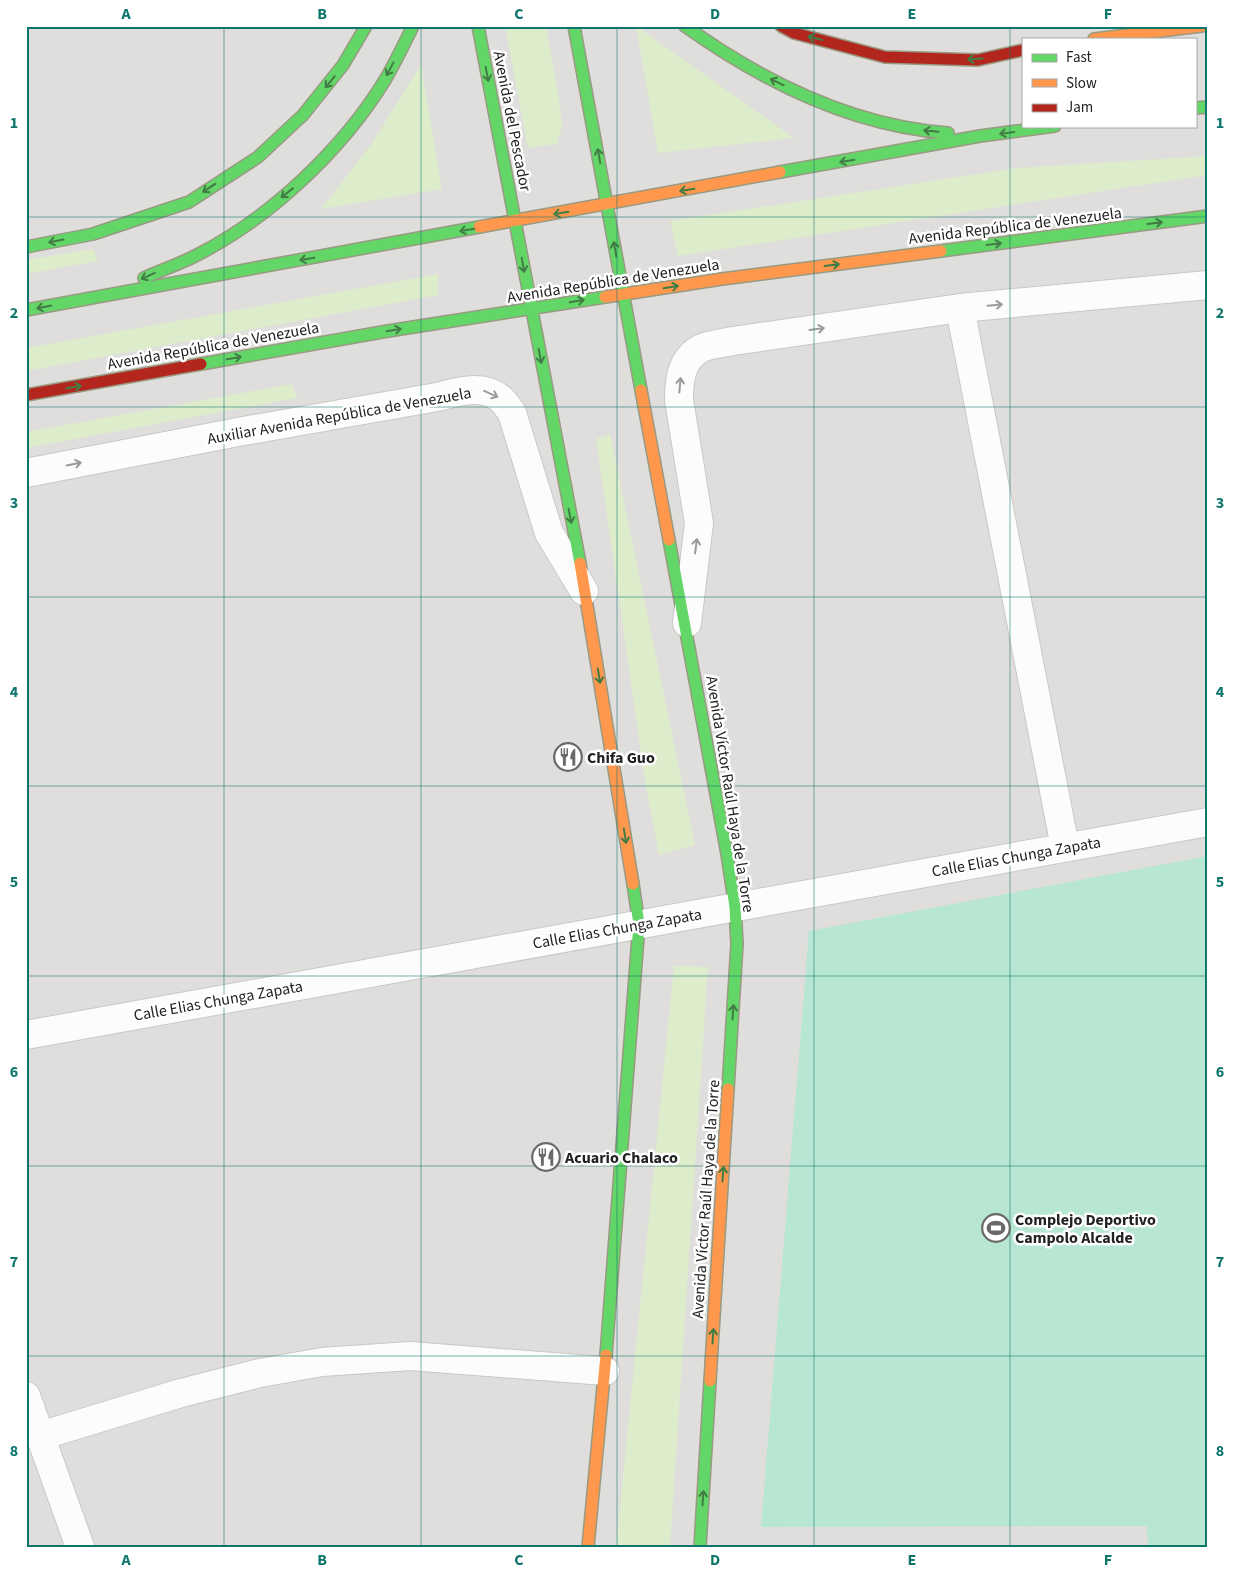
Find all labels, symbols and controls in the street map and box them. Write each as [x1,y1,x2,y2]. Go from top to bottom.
text: A [120,3,131,25]
text: B [317,3,327,25]
text: C [514,3,524,25]
text: D [710,3,720,25]
text: E [908,3,916,25]
text: F [1104,3,1112,25]
one-way arrow [807,33,823,43]
legend [1022,38,1196,128]
text: Fast [1066,47,1092,68]
street label: Avenida del Pescador [488,49,536,194]
one-way arrow [967,54,983,63]
one-way arrow [385,62,395,77]
one-way arrow [483,66,493,82]
text: Slow [1066,73,1097,94]
one-way arrow [324,75,335,88]
one-way arrow [770,77,785,87]
text: Jam [1066,97,1093,118]
text: 1 [10,112,18,134]
text: 1 [1216,112,1224,134]
one-way arrow [924,126,940,136]
one-way arrow [999,128,1015,138]
one-way arrow [593,149,603,165]
one-way arrow [839,156,855,166]
one-way arrow [202,183,216,194]
one-way arrow [679,186,695,196]
one-way arrow [280,188,293,199]
street label: Avenida República de Venezuela [907,202,1123,250]
one-way arrow [553,208,569,218]
one-way arrow [1146,218,1162,228]
one-way arrow [459,226,475,235]
one-way arrow [49,237,65,246]
one-way arrow [985,239,1001,249]
one-way arrow [610,242,620,258]
street label: Avenida República de Venezuela [505,253,721,309]
one-way arrow [299,255,315,265]
one-way arrow [518,256,528,272]
one-way arrow [824,260,840,270]
one-way arrow [141,272,156,282]
one-way arrow [663,282,679,292]
one-way arrow [569,296,585,306]
one-way arrow [987,300,1003,310]
text: 2 [10,302,18,324]
text: 2 [1216,302,1224,324]
one-way arrow [36,303,52,312]
street label: Avenida República de Venezuela [106,317,321,375]
one-way arrow [386,324,402,334]
one-way arrow [808,324,824,334]
one-way arrow [535,348,545,364]
one-way arrow [226,353,242,363]
one-way arrow [675,378,685,394]
one-way arrow [66,381,82,391]
street label: Auxiliar Avenida República de Venezuela [205,382,473,450]
one-way arrow [483,390,498,400]
one-way arrow [66,459,82,468]
text: 3 [10,492,18,514]
text: 3 [1216,492,1224,514]
one-way arrow [566,508,576,524]
one-way arrow [691,538,701,554]
one-way arrow [594,668,604,684]
street label: Avenida Víctor Raúl Haya de la Torre [700,674,760,914]
text: 4 [10,681,19,703]
text: 4 [1216,681,1225,703]
restaurant icon: Chifa Guo [553,742,583,772]
place label: Chifa Guo [587,747,655,769]
one-way arrow [621,828,631,844]
street label: Calle Elias Chunga Zapata [930,831,1102,883]
text: 5 [10,871,18,893]
text: 5 [1216,871,1224,893]
street label: Calle Elias Chunga Zapata [531,903,703,955]
street label: Calle Elias Chunga Zapata [132,975,304,1027]
one-way arrow [728,1004,737,1020]
text: 6 [10,1061,18,1083]
text: 6 [1216,1061,1224,1083]
street label: Avenida Víctor Raúl Haya de la Torre [687,1079,725,1319]
restaurant icon: Acuario Chalaco [531,1142,561,1172]
place label: Acuario Chalaco [564,1147,678,1169]
one-way arrow [718,1166,727,1182]
place label: Complejo Deportivo Campolo Alcalde [1015,1209,1156,1249]
sports icon: Complejo Deportivo Campolo Alcalde [981,1213,1011,1243]
text: 7 [10,1251,18,1273]
text: 7 [1216,1251,1224,1273]
one-way arrow [708,1328,717,1344]
text: 8 [10,1440,18,1462]
text: 8 [1216,1440,1224,1462]
one-way arrow [698,1490,707,1506]
text: A [120,1549,131,1571]
text: B [317,1549,327,1571]
text: C [514,1549,524,1571]
text: D [710,1549,720,1571]
text: E [908,1549,916,1571]
text: F [1104,1549,1112,1571]

